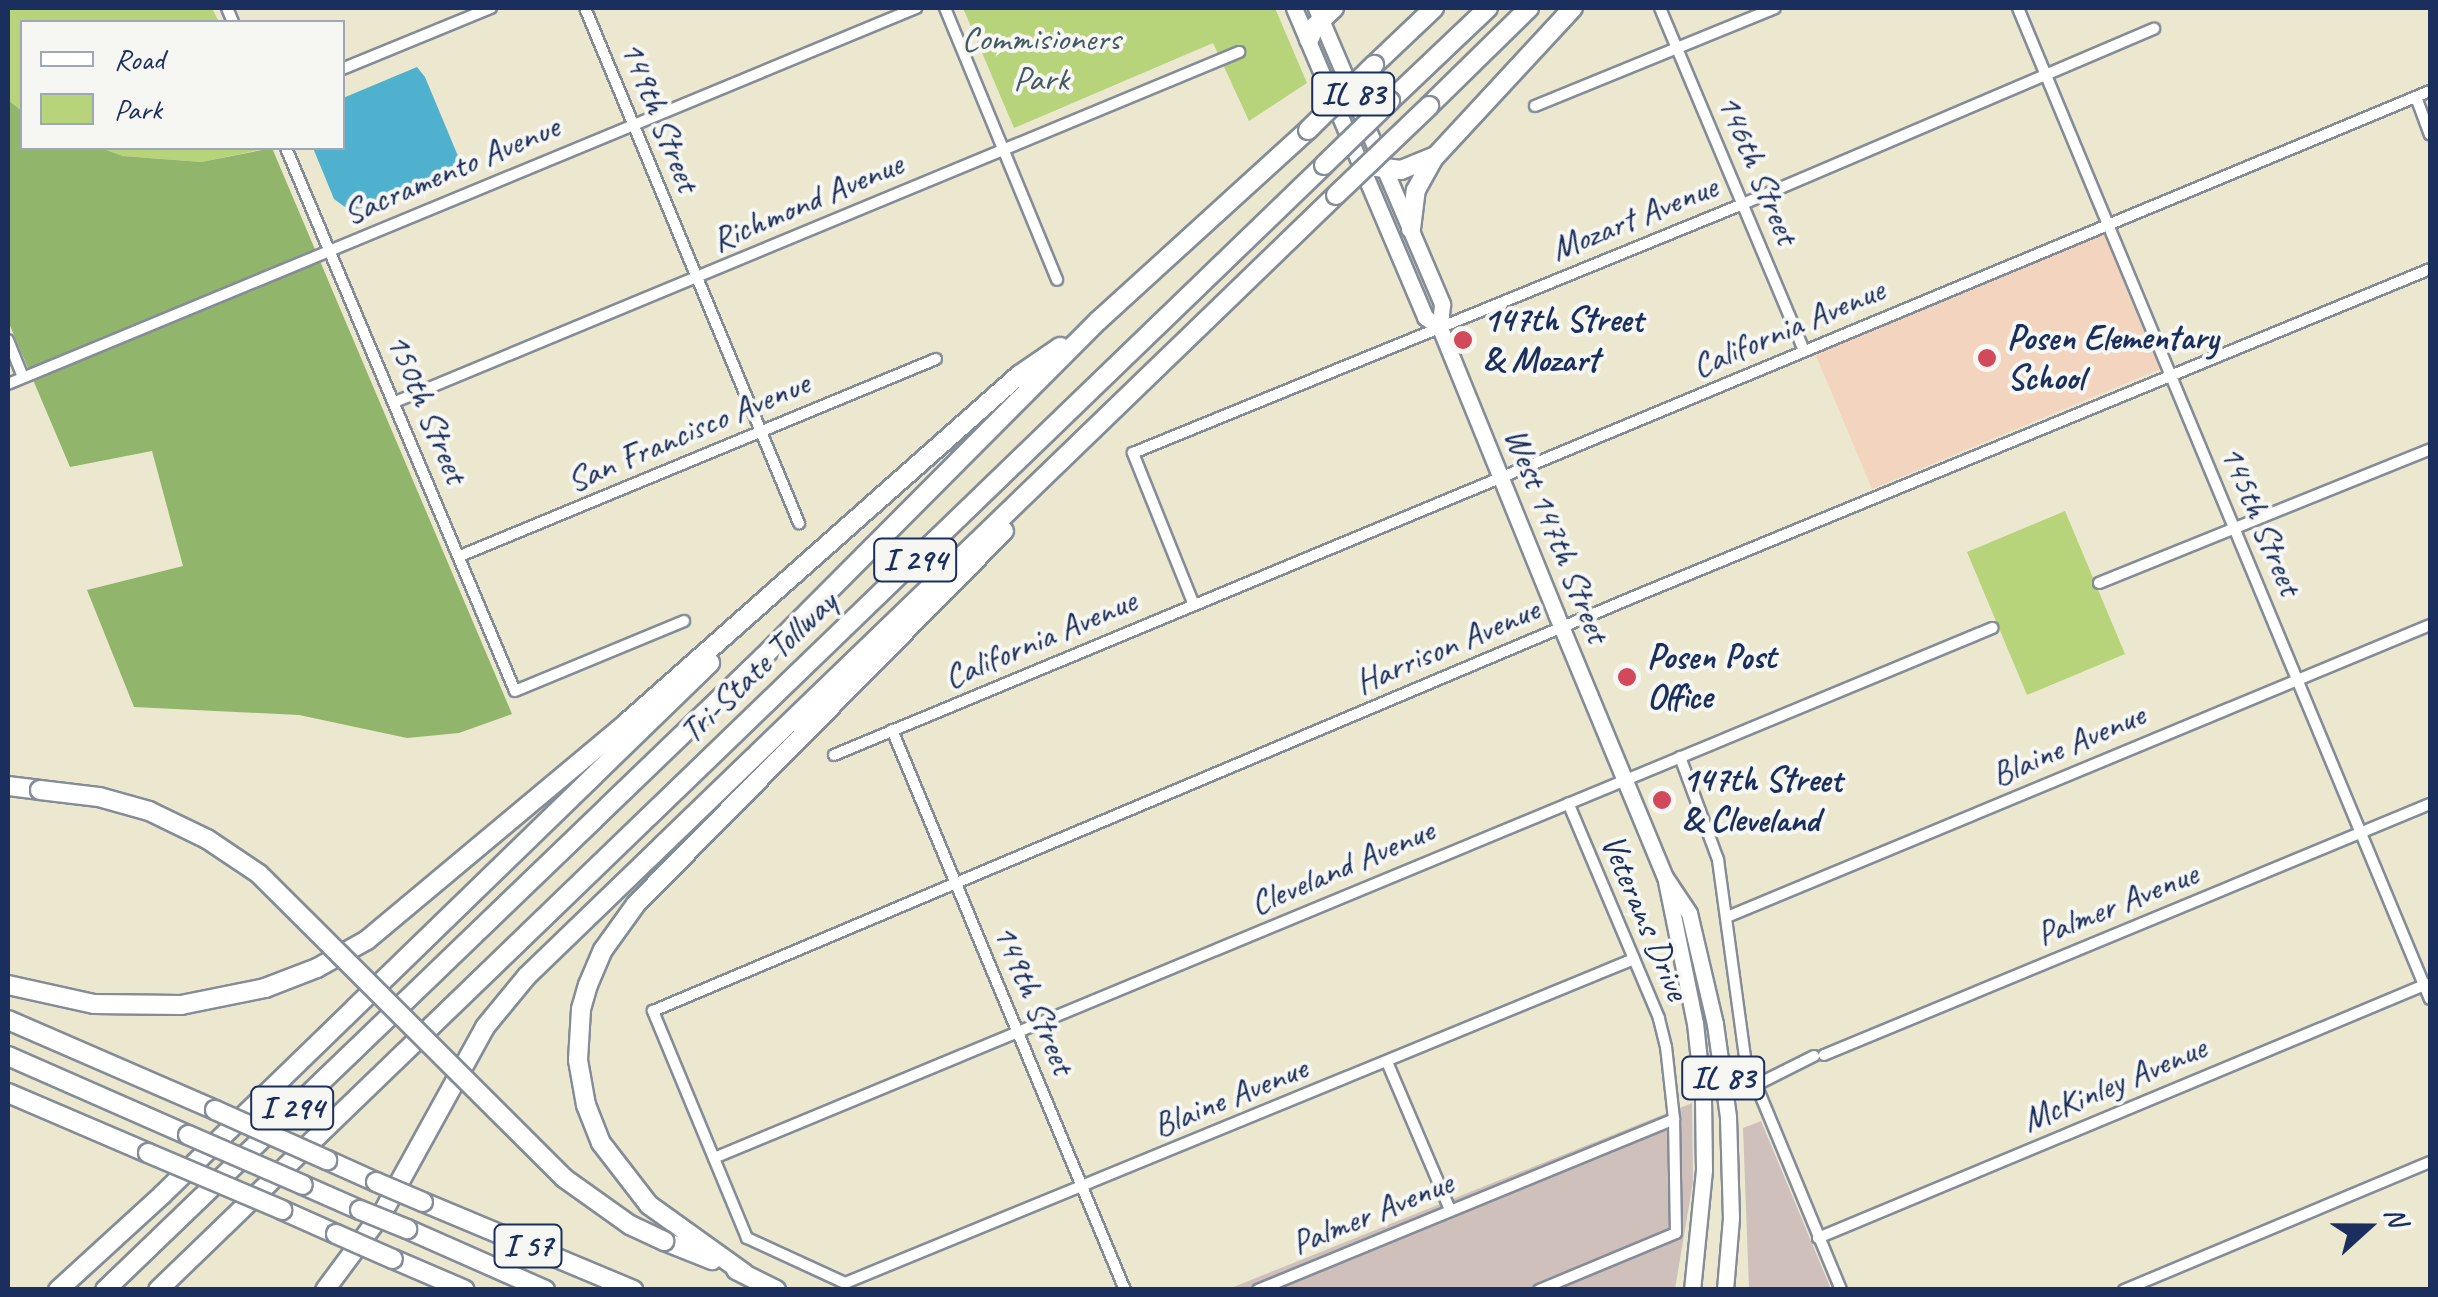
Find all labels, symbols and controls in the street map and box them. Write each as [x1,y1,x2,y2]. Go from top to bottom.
park label: Commisioners Park [962,18,1120,100]
legend [20,20,345,150]
street label: 149th Street [611,34,709,198]
text: Road [114,40,164,78]
road number: IL 83 [1310,67,1396,121]
street label: 146th Street [1708,87,1808,251]
text: Park [114,90,162,128]
street label: Sacramento Avenue [337,106,565,234]
street label: Richmond Avenue [705,143,909,261]
street label: Mozart Avenue [1545,166,1723,270]
street label: California Avenue [1686,269,1890,387]
place label: 147th Street & Mozart [1483,299,1644,381]
place label: Posen Elementary School [2007,317,2220,399]
street label: 150th Street [377,326,477,490]
marker: 147th Street & Mozart [1452,329,1474,351]
marker: Posen Elementary School [1976,347,1998,369]
street label: San Francisco Avenue [560,362,816,502]
street label: West 147th Street [1495,421,1619,649]
street label: 145th Street [2211,438,2311,602]
road number: I 294 [872,533,958,587]
street label: California Avenue [938,580,1142,698]
street label: Tri-State Tollway [671,582,845,752]
street label: Harrison Avenue [1349,588,1545,704]
place label: Posen Post Office [1647,636,1775,718]
marker: Posen Post Office [1616,666,1638,688]
street label: Blaine Avenue [1985,694,2151,796]
place label: 147th Street & Cleveland [1682,759,1843,841]
marker: 147th Street & Cleveland [1651,789,1673,811]
street label: Cleveland Avenue [1244,809,1440,925]
street label: Veterans Drive [1591,828,1699,1006]
street label: Palmer Avenue [2030,853,2204,955]
street label: 149th Street [984,917,1084,1081]
street label: McKinley Avenue [2016,1027,2212,1141]
street label: Blaine Avenue [1147,1047,1313,1147]
road number: IL 83 [1680,1051,1766,1105]
road number: I 294 [250,1081,334,1135]
street label: Palmer Avenue [1285,1162,1459,1264]
north arrow [2318,1177,2418,1277]
text: N [2377,1202,2416,1230]
road number: I 57 [493,1219,563,1273]

